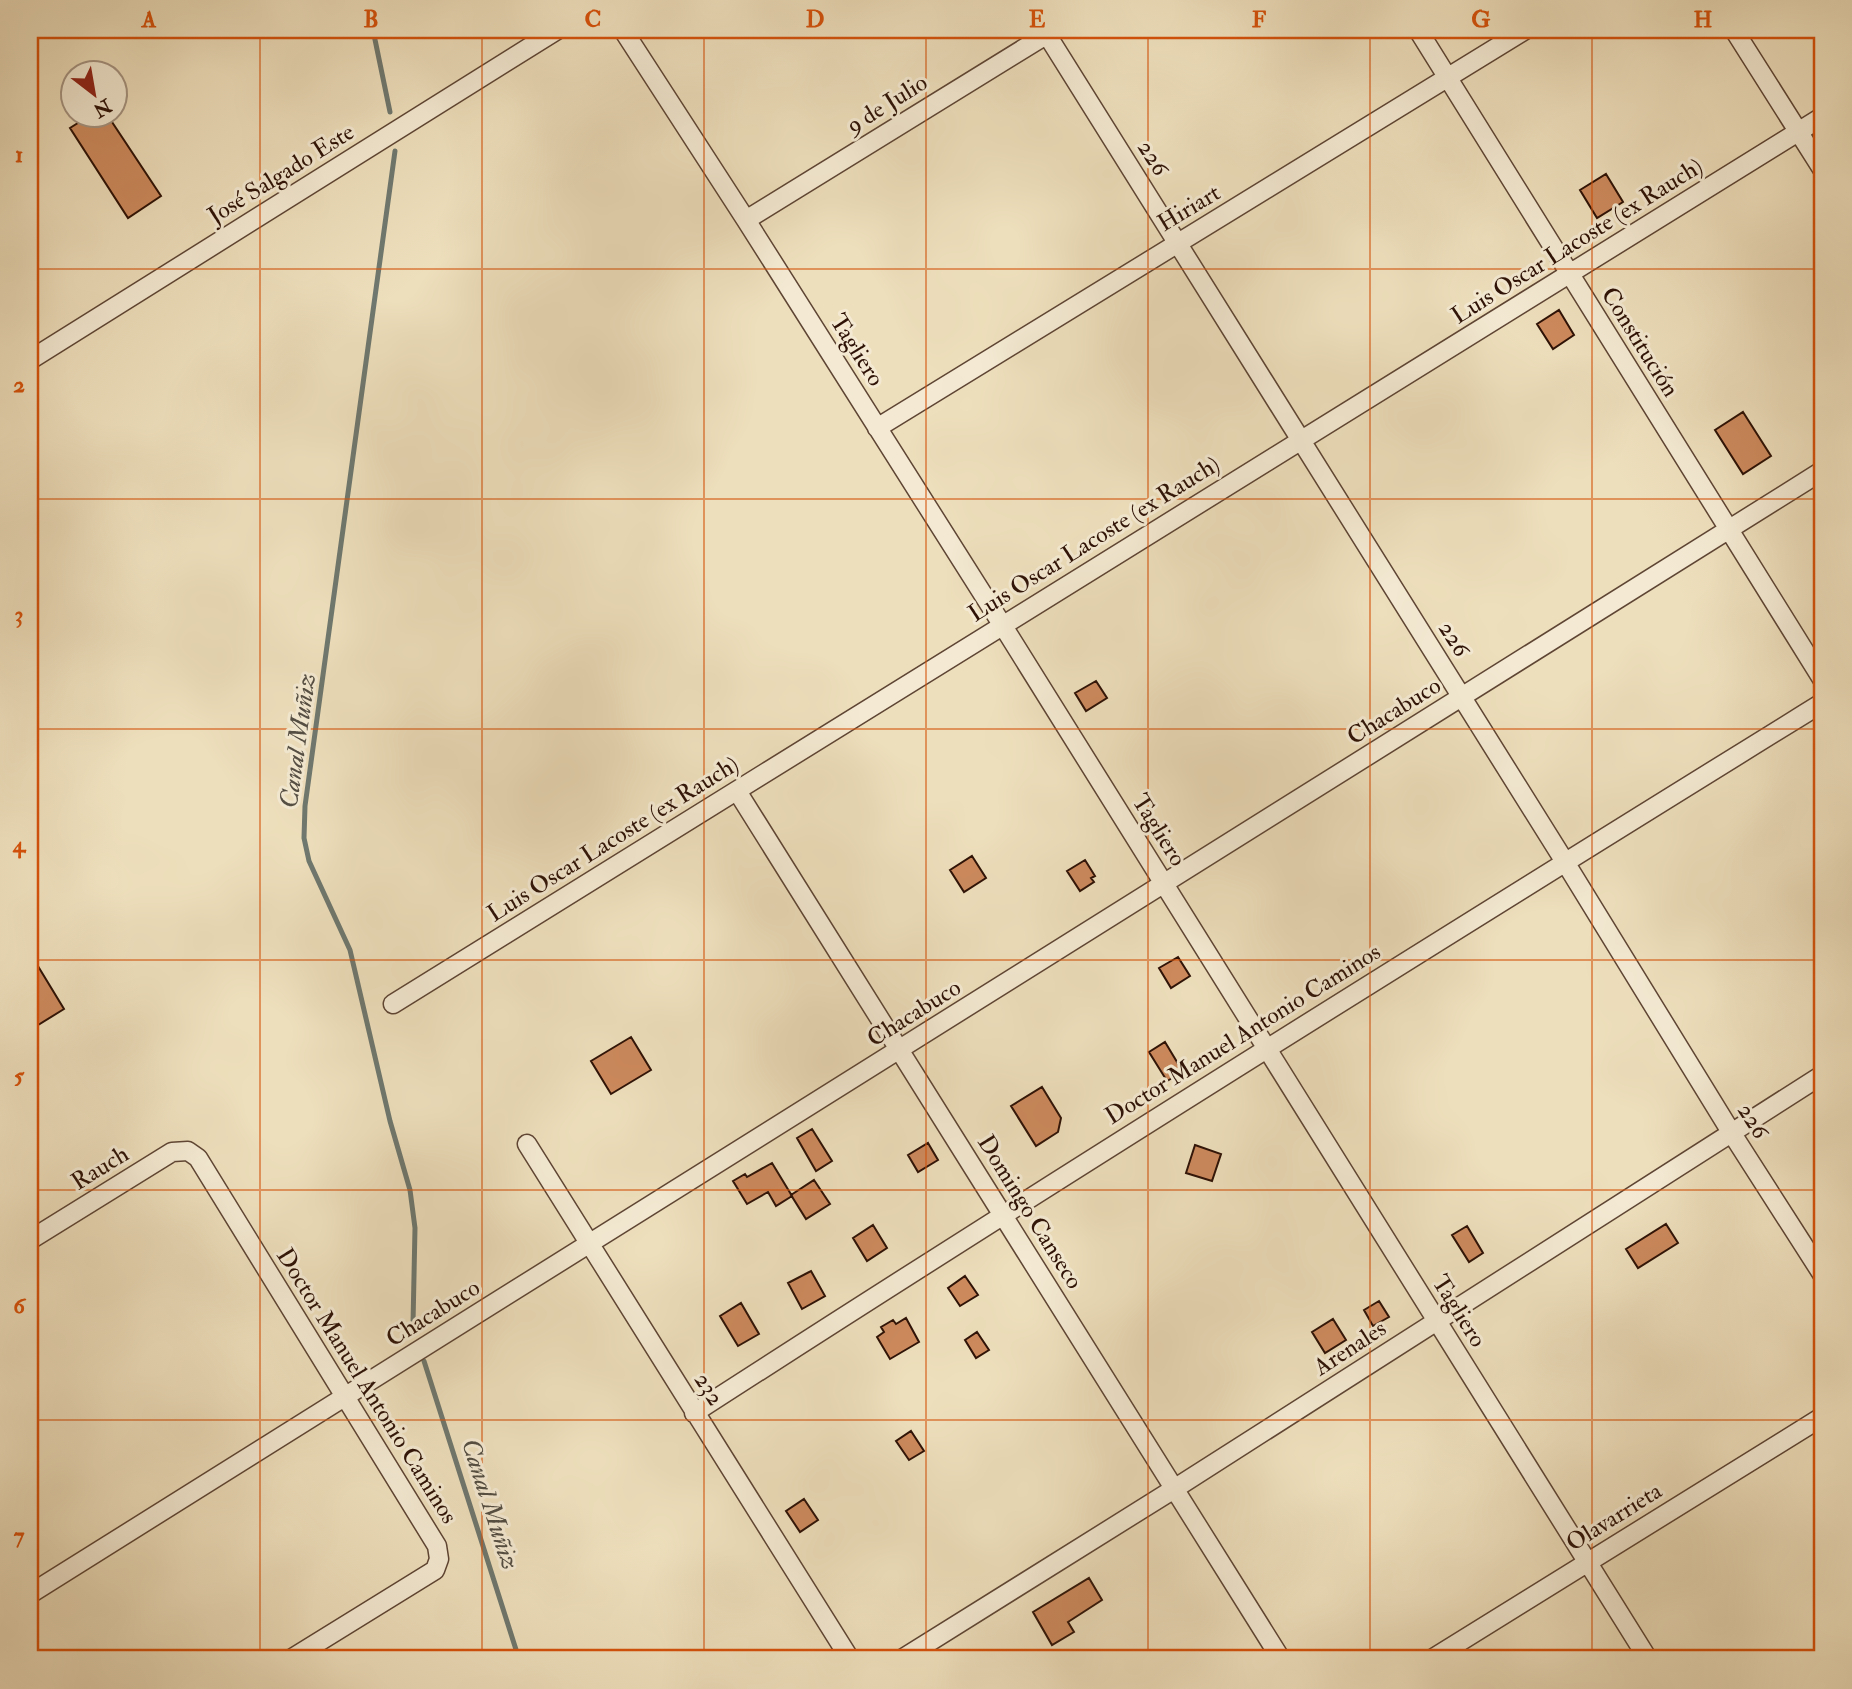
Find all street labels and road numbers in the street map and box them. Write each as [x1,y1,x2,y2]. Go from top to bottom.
street label: 9 de Julio [839,67,933,142]
street label: José Salgado Este [201,117,360,232]
street label: 226 [1130,134,1177,183]
street label: Luis Oscar Lacoste (ex Rauch) [1445,151,1709,331]
street label: Hiriart [1152,177,1226,239]
street label: Constitución [1594,281,1686,403]
street label: Tagliero [823,308,891,392]
street label: Luis Oscar Lacoste (ex Rauch) [962,449,1226,629]
street label: 226 [1431,615,1478,664]
street label: Chacabuco [1341,670,1447,752]
street label: Luis Oscar Lacoste (ex Rauch) [481,749,745,929]
street label: Tagliero [1125,788,1193,872]
street label: Doctor Manuel Antonio Caminos [1099,936,1387,1132]
street label: Chacabuco [861,972,967,1054]
street label: 226 [1730,1097,1777,1146]
street label: Domingo Canseco [970,1129,1090,1295]
street label: Rauch [66,1138,135,1198]
street label: Doctor Manuel Antonio Caminos [269,1242,465,1530]
street label: Tagliero [1425,1269,1493,1353]
street label: Chacabuco [380,1272,486,1354]
street label: Arenales [1307,1313,1392,1384]
street label: 232 [687,1367,731,1411]
street label: Olavarrieta [1560,1475,1669,1558]

